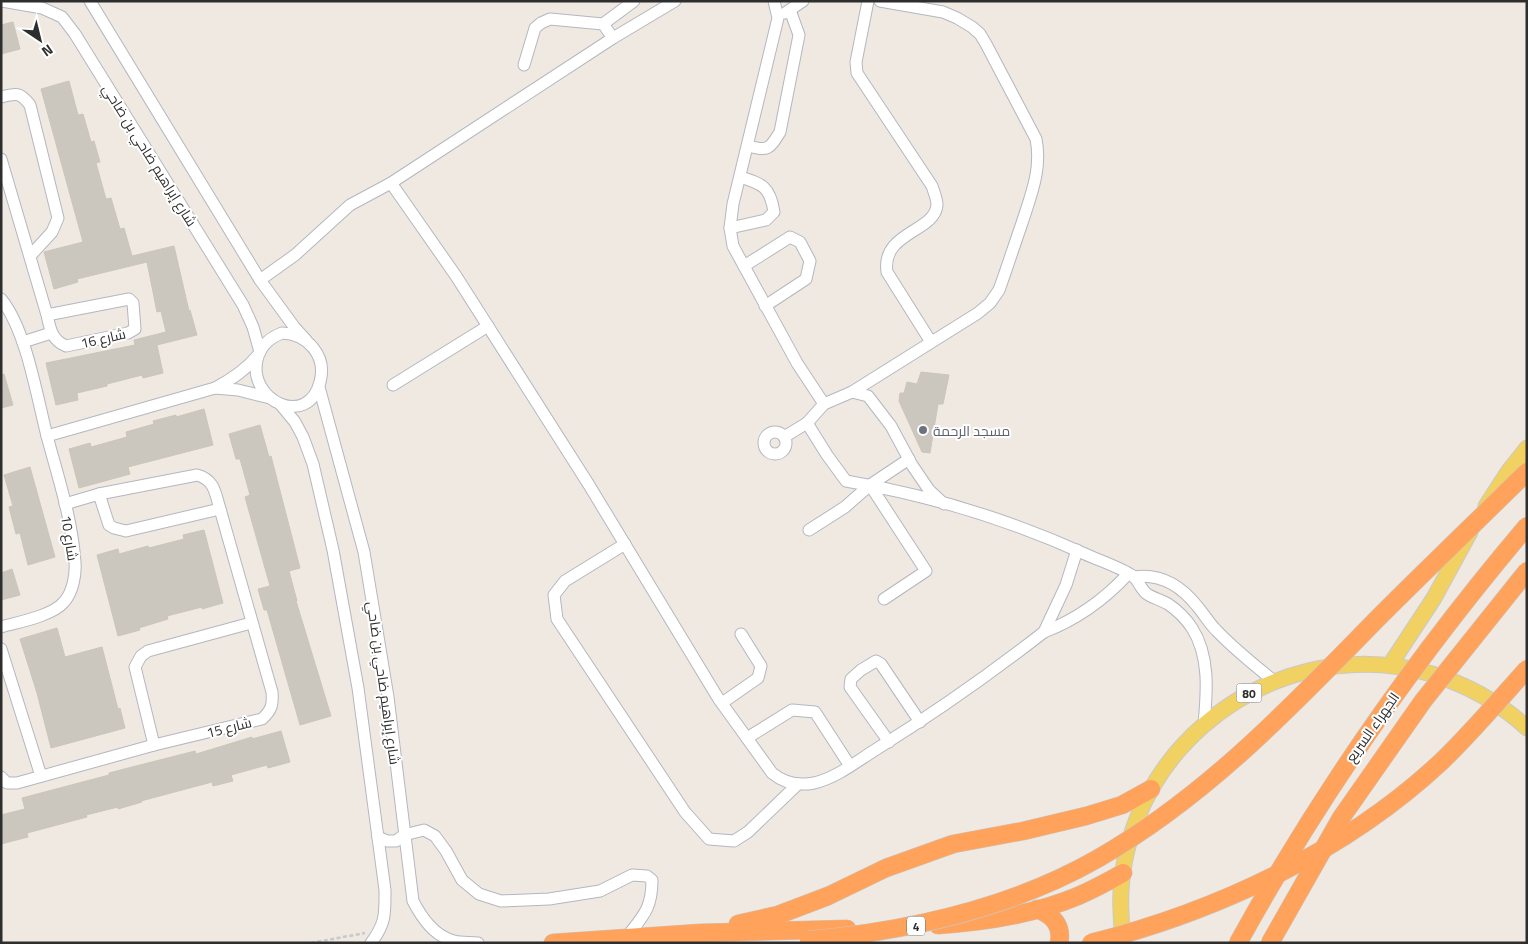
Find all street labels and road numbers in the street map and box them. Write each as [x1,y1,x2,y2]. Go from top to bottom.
street label: شارع إبراهيم ضاحي بن ضاحي [96,80,202,231]
street label: شارع 16 [78,323,128,353]
street label: شارع 10 [56,514,84,562]
street label: شارع إبراهيم ضاحي بن ضاحي [360,600,406,766]
road number: 80 [1236,684,1262,702]
street label: الجهراء السريع [1340,688,1404,766]
street label: شارع 15 [204,711,254,743]
road number: 4 [907,916,925,936]

